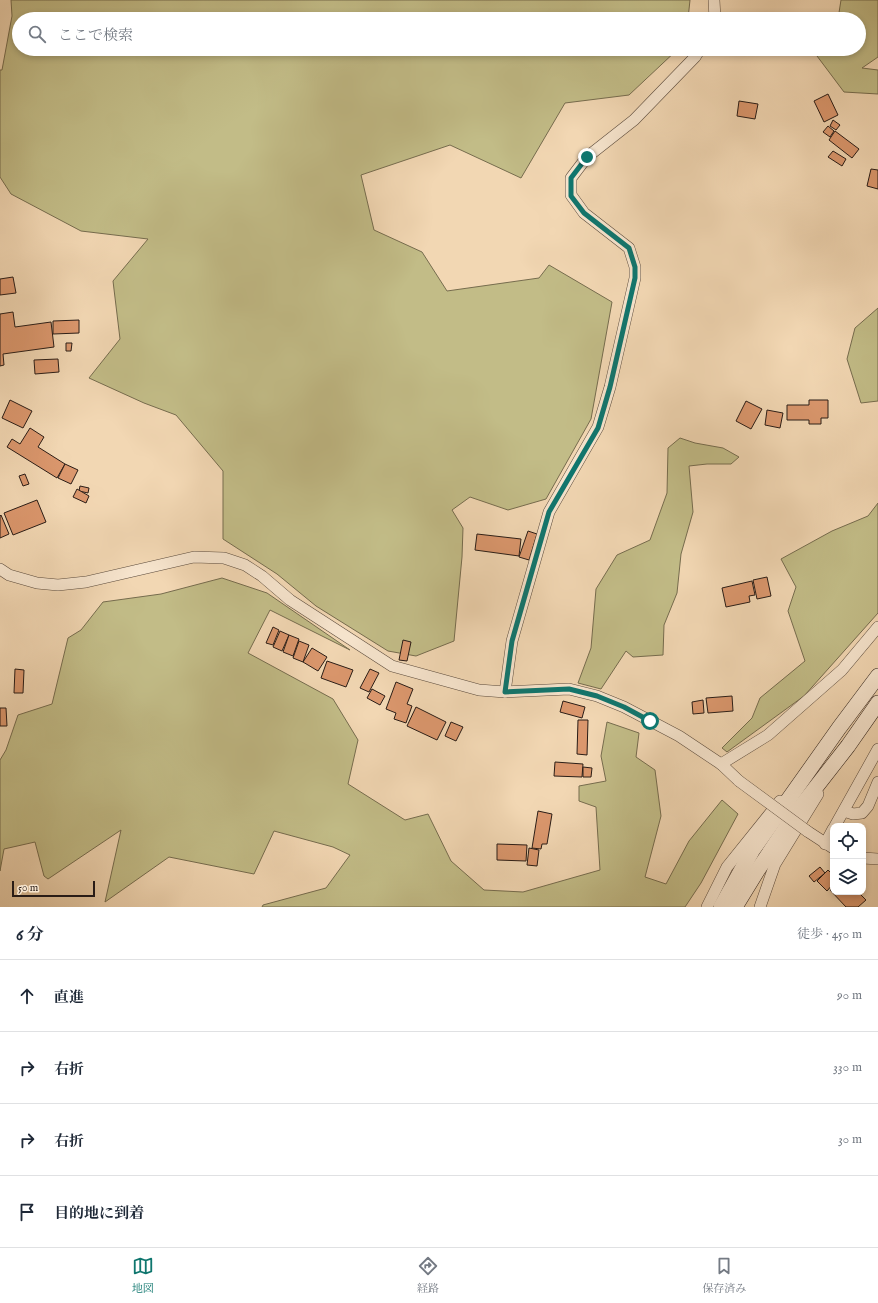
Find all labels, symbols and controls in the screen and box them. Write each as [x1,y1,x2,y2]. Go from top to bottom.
search box [12,12,866,56]
icon: search [26,23,48,45]
text: ここで検索 [58,26,133,45]
route end [578,148,596,166]
route start [641,712,659,730]
map controls [830,823,866,895]
button: locate [830,823,866,859]
button: layers [830,859,866,895]
scale bar [12,879,95,898]
text: 50 m [18,881,38,895]
text: 6 分 [16,925,44,946]
text: 徒歩 · 450 m [797,926,862,943]
icon: ahead [16,985,38,1007]
text: 90 m [837,987,862,1004]
text: 直進 [54,988,84,1007]
icon: right [16,1057,38,1079]
text: 330 m [833,1059,862,1076]
text: 右折 [54,1060,84,1079]
icon: right [16,1129,38,1151]
text: 30 m [838,1131,862,1148]
text: 右折 [54,1132,84,1151]
icon: arrive [16,1201,38,1223]
text: 目的地に到着 [54,1204,144,1223]
tab: 地図 [132,1255,154,1296]
tab: 経路 [417,1255,439,1296]
tab: 保存済み [702,1255,746,1296]

